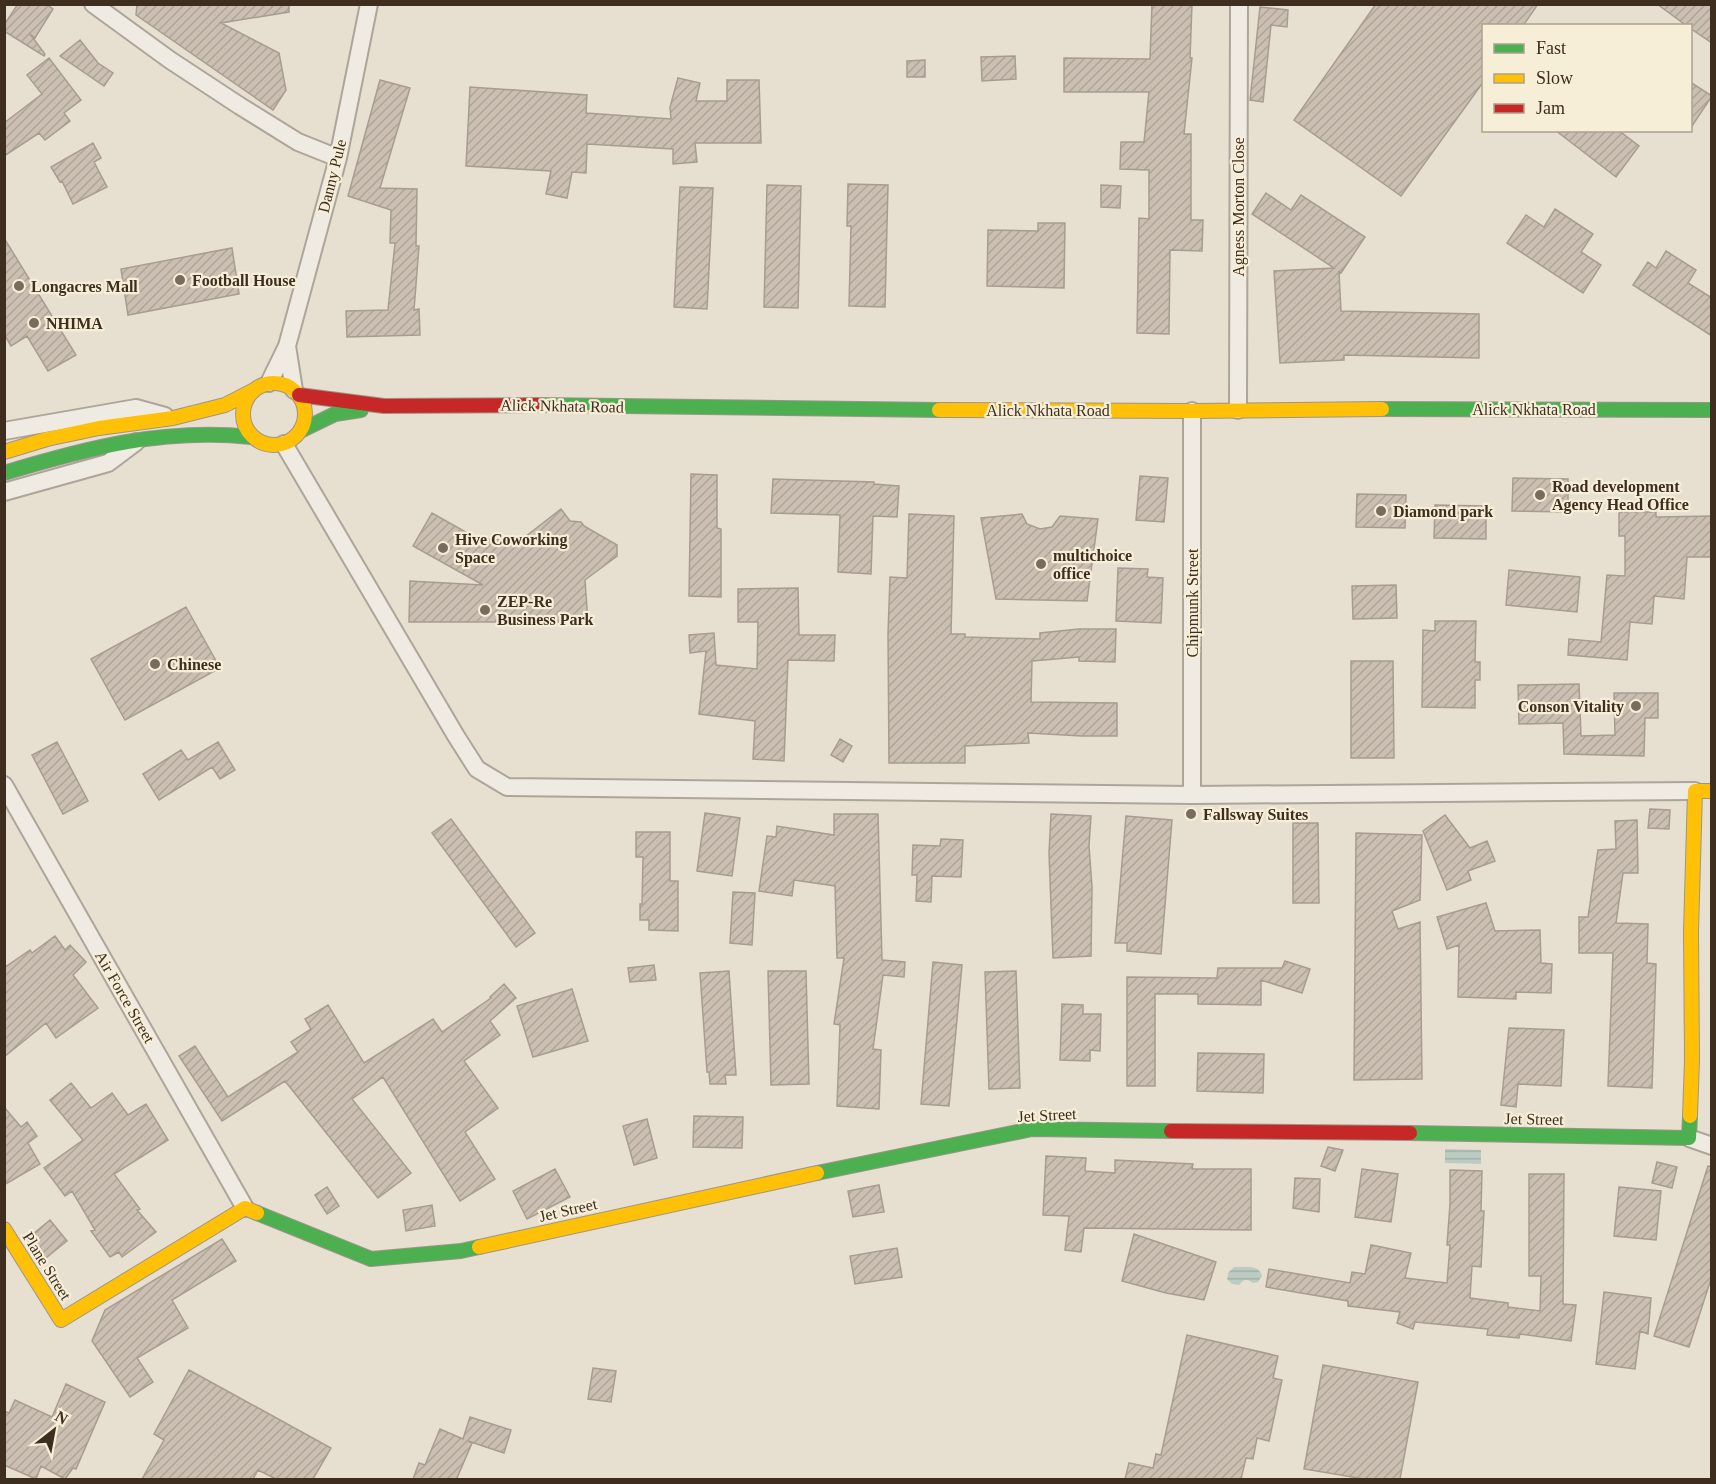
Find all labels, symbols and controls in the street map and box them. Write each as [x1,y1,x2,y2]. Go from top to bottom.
legend [1482,24,1692,132]
text: Fast [1536,38,1566,58]
text: Slow [1536,68,1573,88]
text: Jam [1536,98,1565,118]
street label: Agness Morton Close [1230,137,1248,277]
street label: Danny Pule [315,138,350,215]
place label: Football House [192,272,296,289]
marker: Football House [173,273,187,287]
place label: Longacres Mall [31,278,138,296]
marker: Longacres Mall [12,279,26,293]
place label: NHIMA [46,315,103,332]
marker: NHIMA [27,316,41,330]
street label: Alick Nkhata Road [500,396,624,416]
street label: Alick Nkhata Road [1472,401,1596,418]
street label: Alick Nkhata Road [986,402,1110,419]
place label: Road development Agency Head Office [1552,478,1689,514]
marker: Road development Agency Head Office [1533,488,1547,502]
place label: Diamond park [1393,503,1493,521]
marker: Diamond park [1374,504,1388,518]
place label: Hive Coworking Space [455,531,567,567]
marker: Hive Coworking Space [436,541,450,555]
place label: multichoice office [1053,547,1132,582]
street label: Chipmunk Street [1184,548,1202,657]
marker: multichoice office [1034,557,1048,571]
place label: ZEP-Re Business Park [497,593,594,628]
marker: ZEP-Re Business Park [478,603,492,617]
place label: Chinese [167,656,221,673]
marker: Chinese [148,657,162,671]
place label: Conson Vitality [1518,698,1624,716]
marker: Conson Vitality [1629,699,1643,713]
place label: Fallsway Suites [1203,806,1308,824]
marker: Fallsway Suites [1184,807,1198,821]
street label: Air Force Street [92,948,158,1046]
street label: Jet Street [1017,1105,1078,1125]
street label: Jet Street [1504,1110,1564,1128]
street label: Jet Street [537,1195,599,1225]
street label: Plane Street [19,1229,75,1304]
north arrow [24,1400,84,1460]
text: N [52,1407,71,1428]

